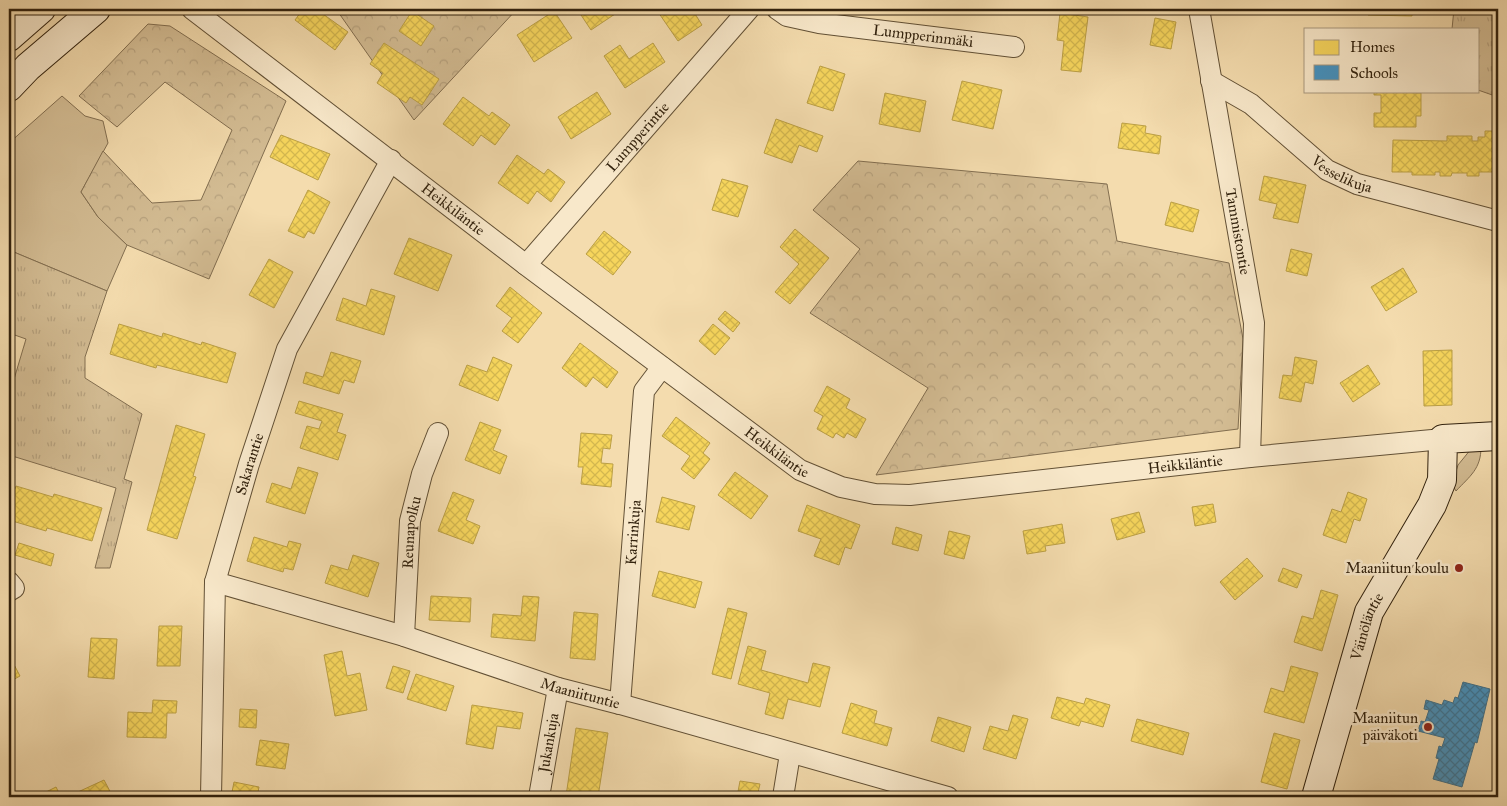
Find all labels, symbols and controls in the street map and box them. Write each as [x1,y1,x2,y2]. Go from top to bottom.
street label: Lumpperinmäki [872,21,974,51]
legend [1304,28,1480,92]
text: Homes [1350,38,1395,56]
text: Schools [1350,64,1398,82]
street label: Lumpperintie [602,98,673,175]
street label: Vesselikuja [1307,151,1375,197]
street label: Heikkiläntie [418,179,489,239]
street label: Tammistontie [1222,187,1254,276]
street label: Heikkiläntie [741,423,811,482]
street label: Sakarantie [232,431,268,497]
street label: Heikkiläntie [1147,451,1224,477]
street label: Reunapolku [399,494,425,569]
street label: Karrinkuja [622,499,645,566]
place label: Maaniitun koulu [1345,559,1449,577]
marker: Maaniitun koulu [1453,562,1465,574]
street label: Väinöläntie [1346,589,1387,663]
street label: Maaniituntie [538,674,622,713]
place label: Maaniitun päiväkoti [1352,709,1418,744]
street label: Jukankuja [534,711,563,776]
marker: Maaniitun päiväkoti [1422,721,1434,733]

